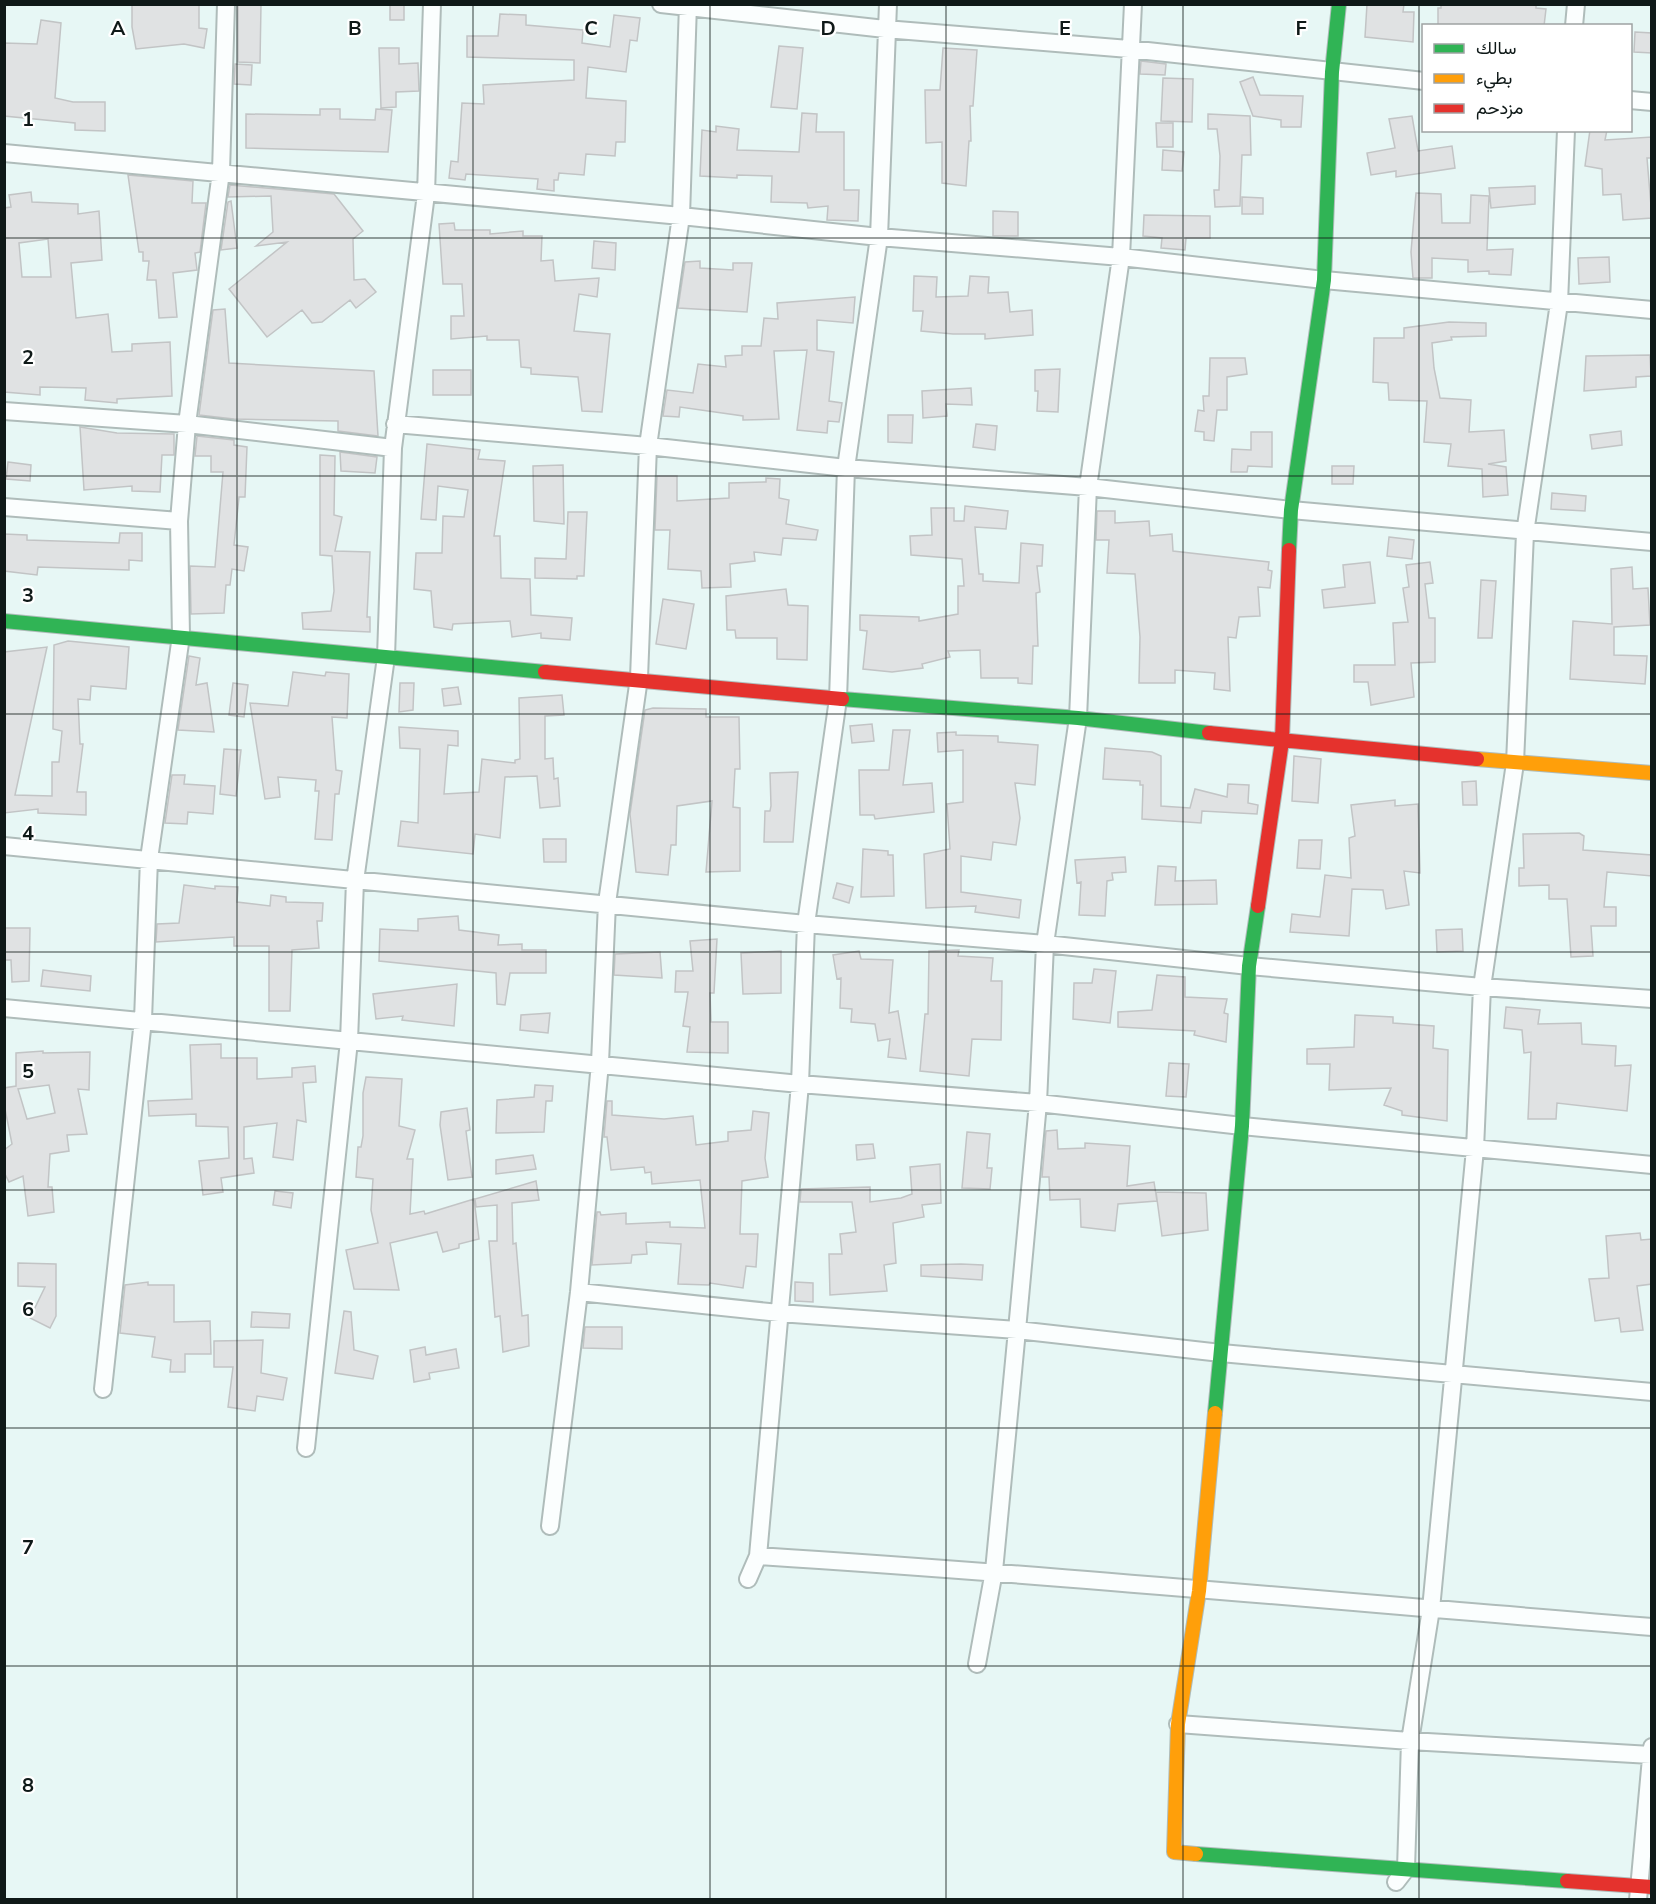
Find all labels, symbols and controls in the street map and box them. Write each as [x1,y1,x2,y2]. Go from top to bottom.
text: A [111,15,126,42]
text: B [348,15,362,42]
text: C [584,15,598,42]
text: D [820,15,836,42]
text: E [1059,15,1071,42]
text: F [1295,15,1307,42]
legend [1422,24,1632,132]
text: سالك [1476,36,1516,60]
text: بطيء [1476,66,1512,93]
text: مزدحم [1476,96,1523,120]
text: 1 [22,106,34,133]
text: 2 [22,344,34,371]
text: 3 [22,582,34,609]
text: 4 [22,820,34,847]
text: 5 [22,1058,34,1085]
text: 6 [22,1296,34,1323]
text: 7 [22,1534,34,1561]
text: 8 [22,1772,34,1799]

